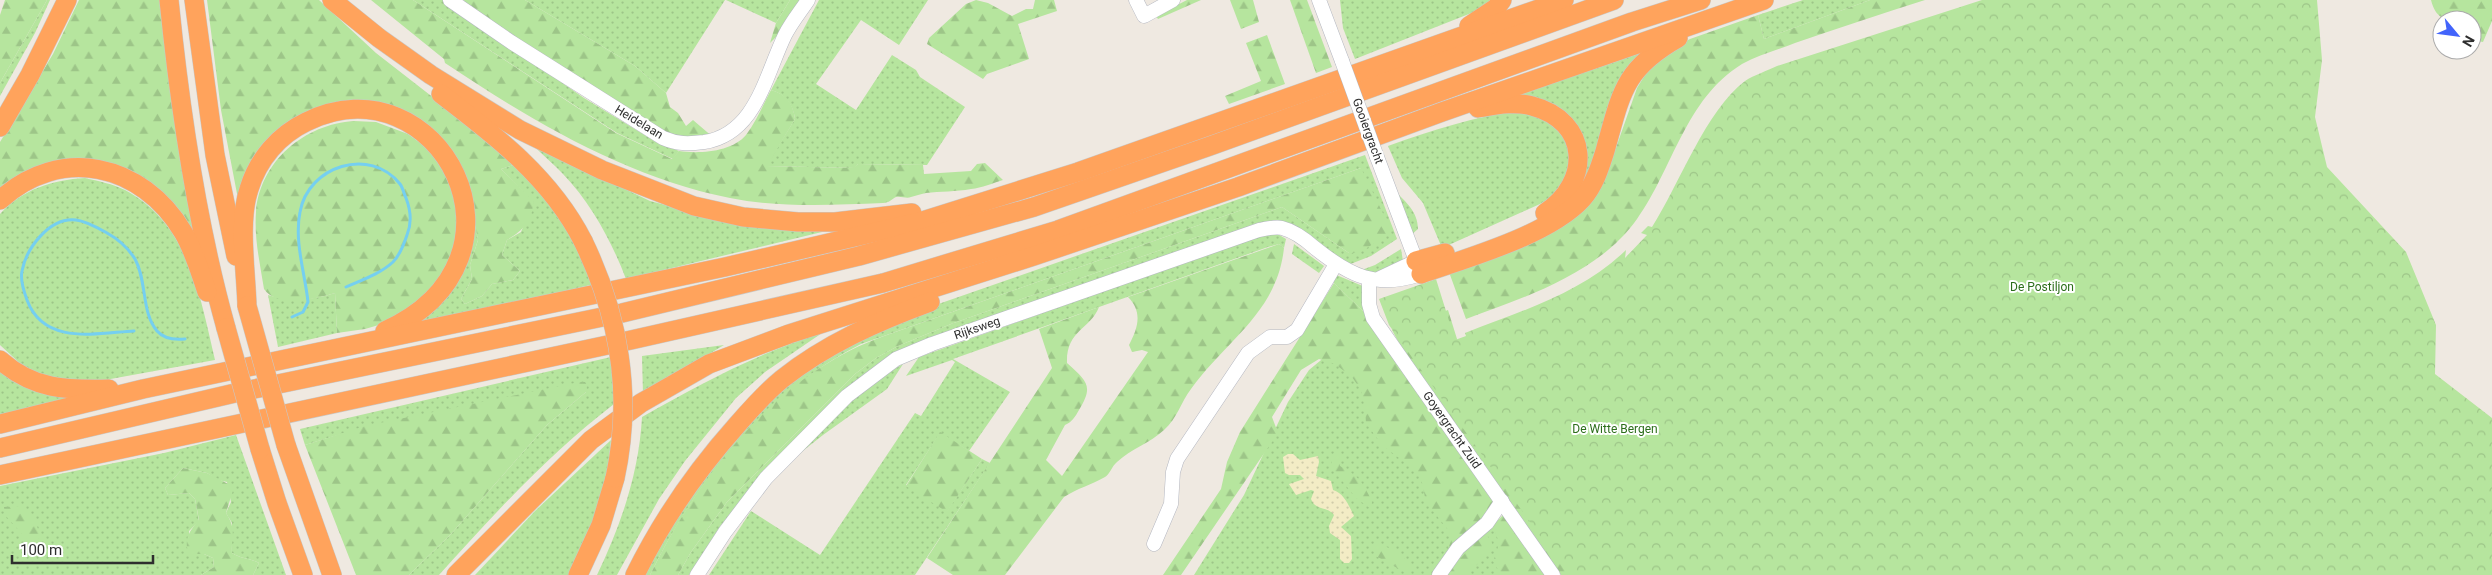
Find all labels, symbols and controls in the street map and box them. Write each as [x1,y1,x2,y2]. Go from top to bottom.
north arrow [2432,10,2482,60]
text: N [2459,33,2478,50]
street label: Gooiergracht [1350,96,1386,166]
street label: Heidelaan [612,102,666,142]
park label: De Postiljon [2010,280,2074,294]
street label: Rijksweg [952,314,1002,342]
street label: Goyergracht Zuid [1420,389,1484,471]
park label: De Witte Bergen [1572,422,1658,436]
scale bar [12,532,154,564]
text: 100 m [20,541,62,559]

